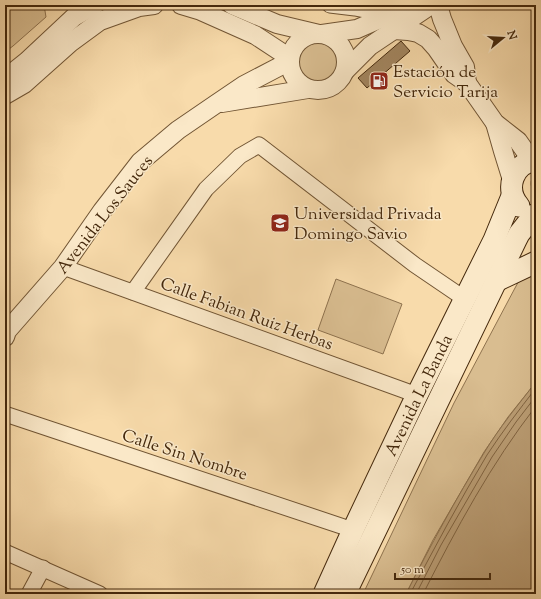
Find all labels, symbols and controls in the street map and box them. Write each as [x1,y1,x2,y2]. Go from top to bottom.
north arrow [483,18,523,58]
text: N [502,28,521,42]
place label: Estación de Servicio Tarija [393,61,498,105]
fuel station icon: Estación de Servicio Tarija [368,70,390,92]
street label: Avenida Los Sauces [52,151,160,280]
place label: Universidad Privada Domingo Savio [294,203,442,247]
school or university icon: Universidad Privada Domingo Savio [269,212,291,234]
street label: Calle Fabian Ruiz Herbas [157,272,336,357]
street label: Avenida La Banda [380,331,460,461]
street label: Calle Sin Nombre [118,424,250,488]
scale bar [395,555,490,581]
text: 50 m [400,561,424,579]

